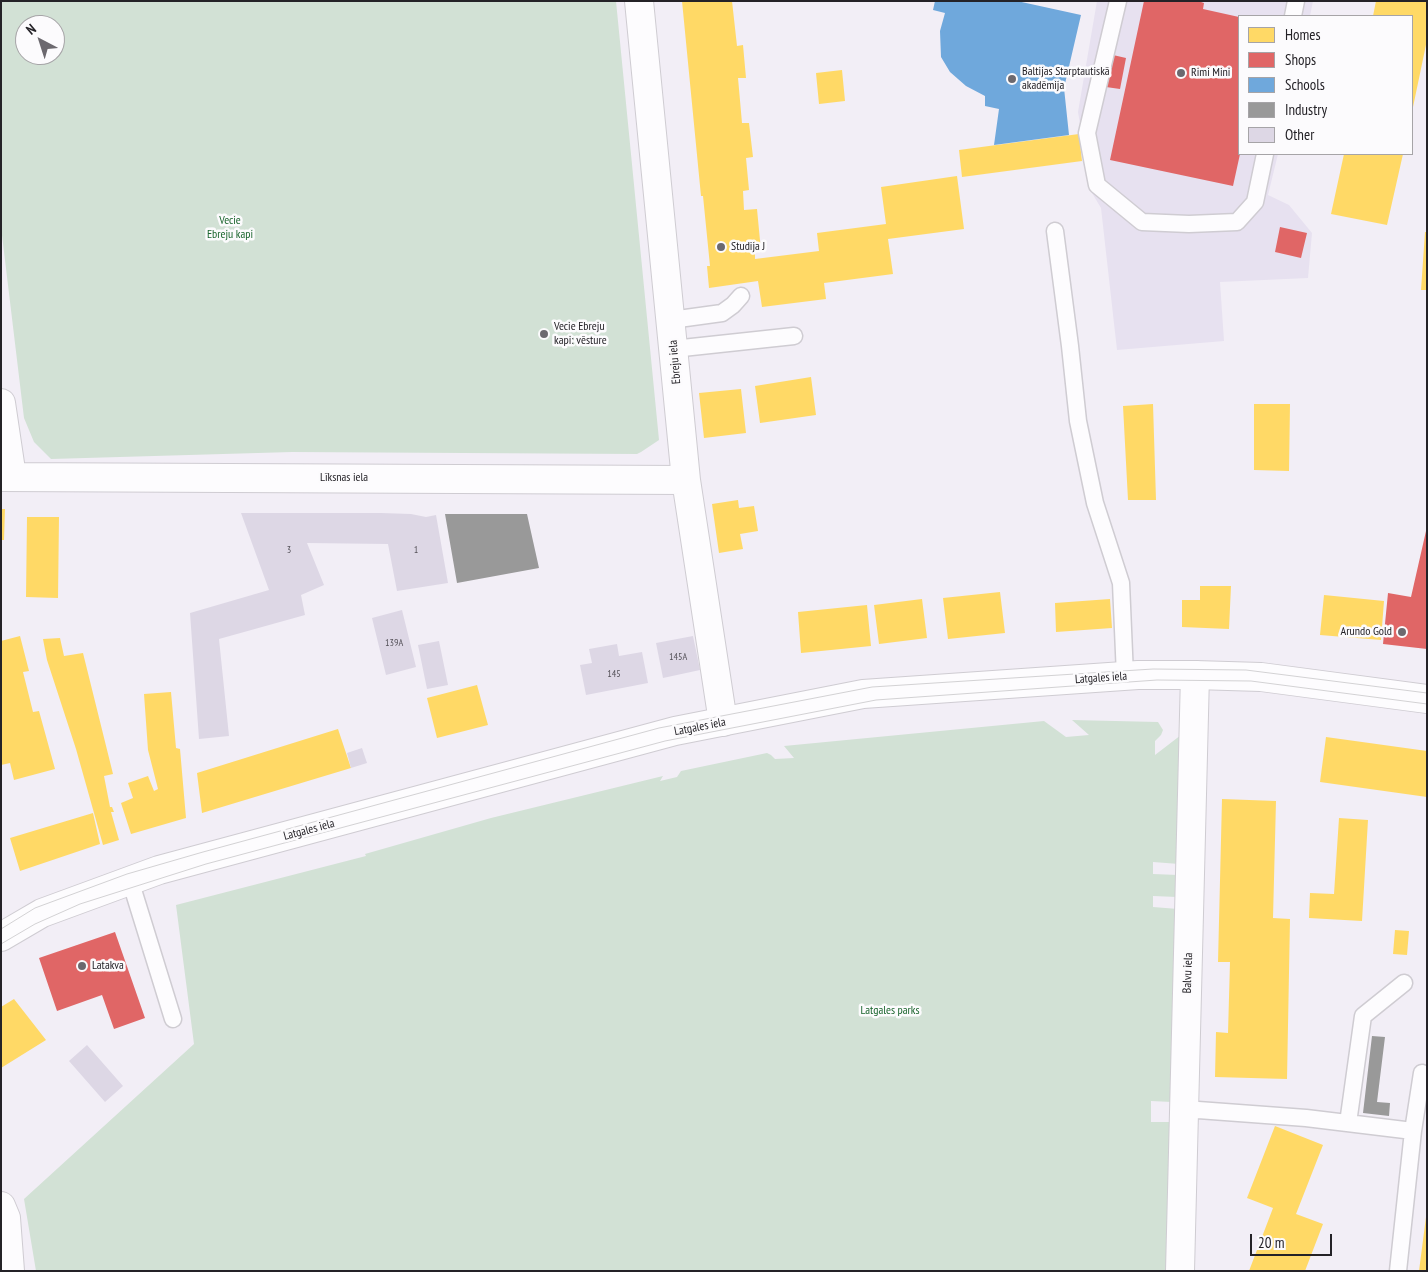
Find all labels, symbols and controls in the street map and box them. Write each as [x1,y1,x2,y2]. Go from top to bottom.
north arrow [15,15,65,65]
legend [1238,15,1413,155]
text: N [22,20,40,39]
text: Homes [1285,25,1321,44]
text: Shops [1285,50,1316,69]
place label: Baltijas Starptautiskā akadēmija [1022,65,1110,93]
place label: Rimi Mini [1191,66,1230,80]
marker: Rimi Mini [1175,67,1187,79]
marker: Baltijas Starptautiskā akadēmija [1006,73,1018,85]
text: Schools [1285,75,1325,94]
text: Industry [1285,100,1327,119]
text: Other [1285,125,1314,144]
park label: Vecie Ebreju kapi [207,214,253,242]
place label: Studija J [731,240,765,254]
marker: Studija J [715,241,727,253]
place label: Vecie Ebreju kapi: vēsture [554,320,607,348]
marker: Vecie Ebreju kapi: vēsture [538,328,550,340]
street label: Ebreju iela [666,339,684,385]
street label: Līksnas iela [320,471,368,485]
house number: 3 [287,544,291,556]
house number: 1 [414,544,418,556]
place label: Arundo Gold [1341,625,1392,639]
marker: Arundo Gold [1396,626,1408,638]
house number: 139A [385,637,403,649]
house number: 145A [669,651,687,663]
house number: 145 [607,668,621,680]
street label: Latgales iela [1074,669,1128,687]
street label: Latgales iela [673,715,727,739]
street label: Latgales iela [282,816,336,844]
street label: Balvu iela [1180,952,1196,994]
place label: Latakva [92,959,124,973]
marker: Latakva [76,960,88,972]
park label: Latgales parks [860,1004,920,1018]
scale bar [1253,1224,1336,1256]
text: 20 m [1258,1233,1284,1252]

